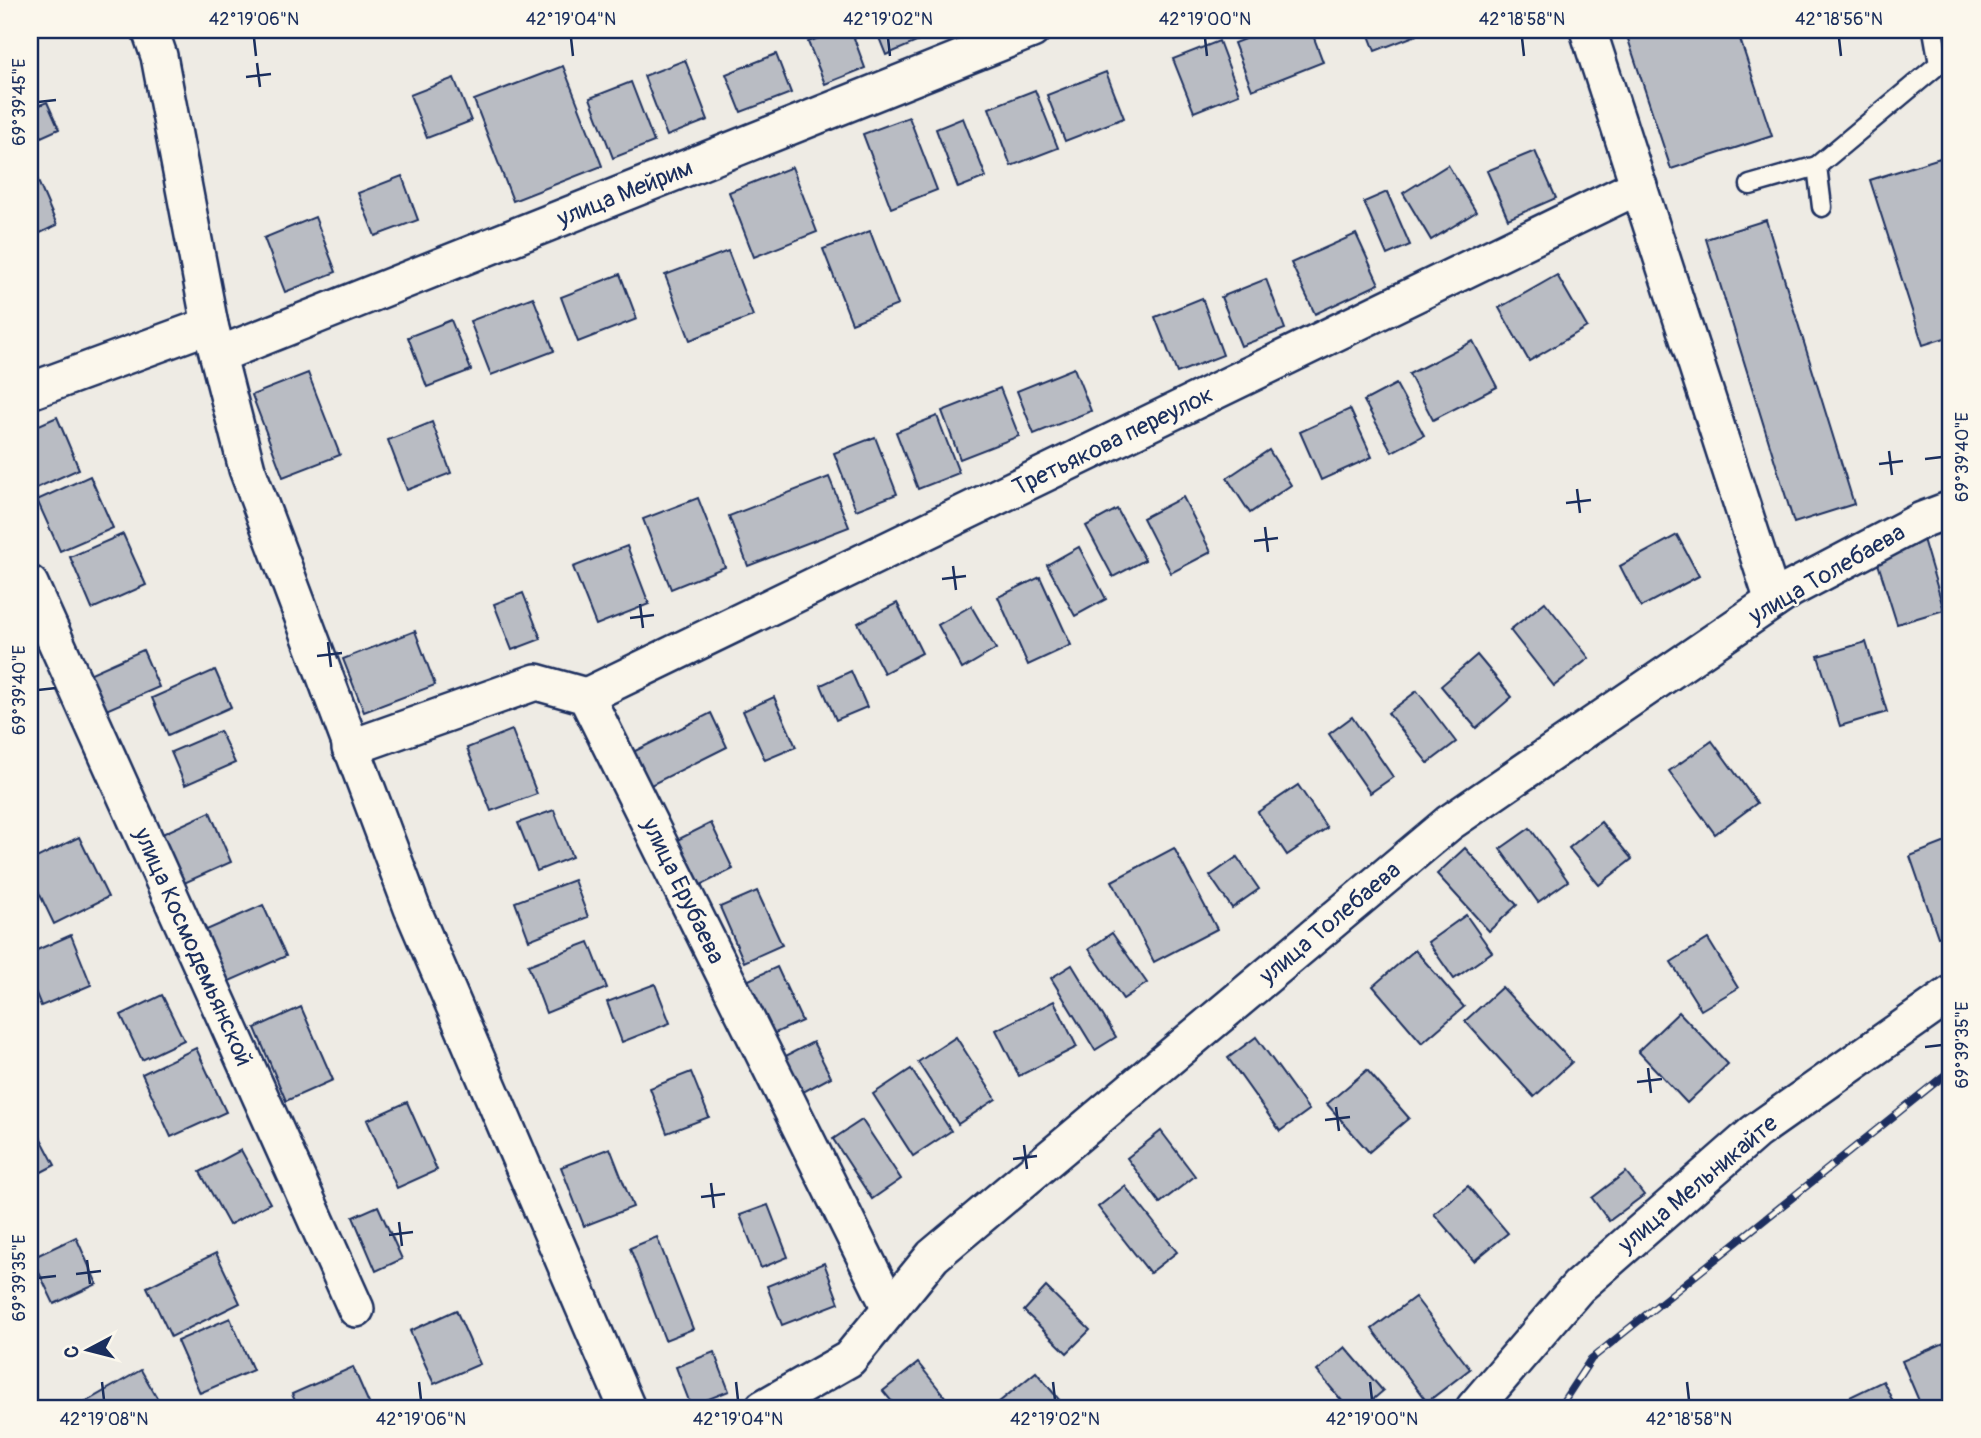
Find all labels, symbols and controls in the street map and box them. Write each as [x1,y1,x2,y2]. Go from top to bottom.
text: 42°19'06"N [209,8,299,31]
text: 42°19'04"N [526,8,616,31]
text: 42°19'02"N [843,8,933,31]
text: 42°19'00"N [1159,8,1251,31]
text: 42°18'58"N [1479,8,1565,31]
text: 42°18'56"N [1795,8,1883,31]
text: 69°39'45"E [8,58,31,146]
street label: улица Мейрим [552,153,697,234]
street label: Третьякова переулок [1008,380,1218,502]
text: 69°39'40"E [1951,412,1974,502]
street label: улица Толебаева [1743,518,1910,631]
text: 69°39'40"E [8,645,31,735]
street label: улица Ерубаева [635,812,731,969]
street label: улица Космодемьянской [127,822,259,1071]
street label: улица Толебаева [1253,856,1406,991]
text: 69°39'35"E [1951,1002,1974,1088]
street label: улица Мельникайте [1612,1109,1784,1260]
text: 69°39'35"E [8,1235,31,1321]
north arrow [52,1316,122,1386]
text: С [59,1344,85,1359]
text: 42°19'08"N [59,1408,149,1431]
text: 42°19'06"N [376,1408,466,1431]
text: 42°19'04"N [693,1408,783,1431]
text: 42°19'02"N [1010,1408,1100,1431]
text: 42°19'00"N [1326,1408,1418,1431]
text: 42°18'58"N [1646,1408,1732,1431]

